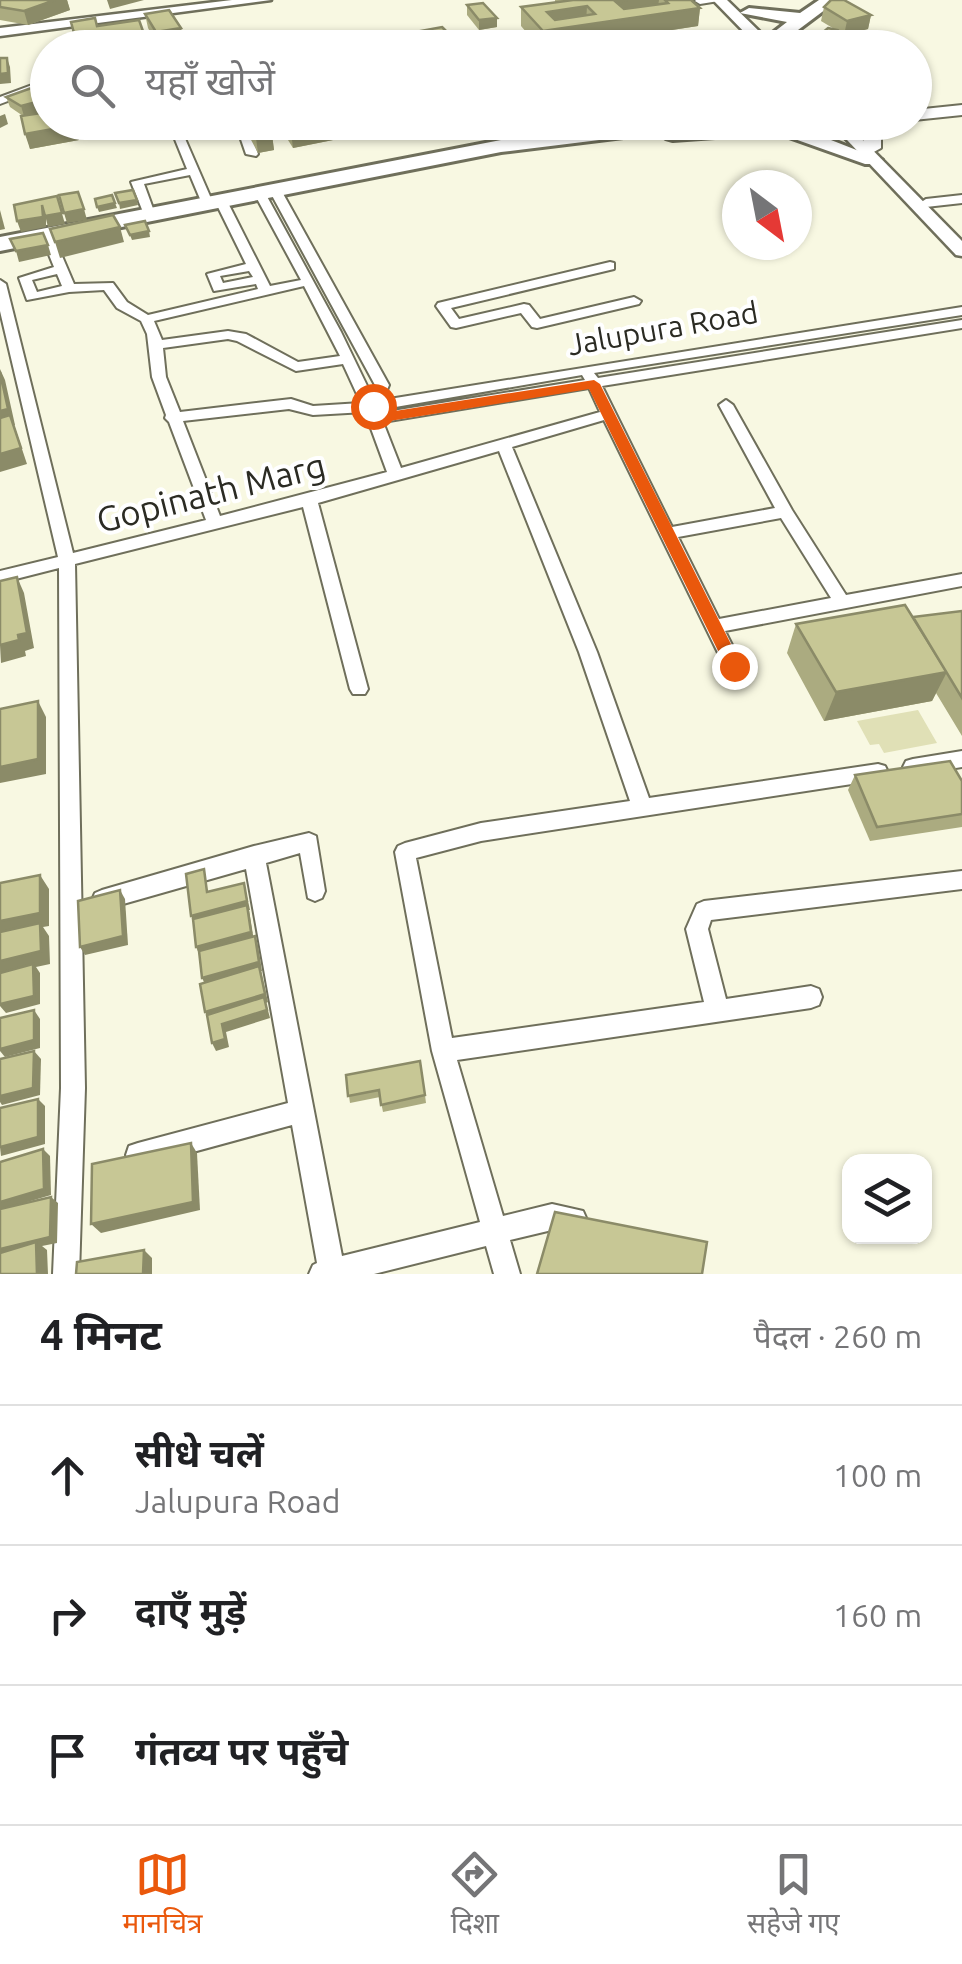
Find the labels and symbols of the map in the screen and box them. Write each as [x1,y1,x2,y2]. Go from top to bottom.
north arrow [722,170,812,260]
street label: Jalupura Road [565,295,761,361]
route start [351,384,397,430]
street label: Gopinath Marg [92,444,329,540]
route end [712,644,758,690]

